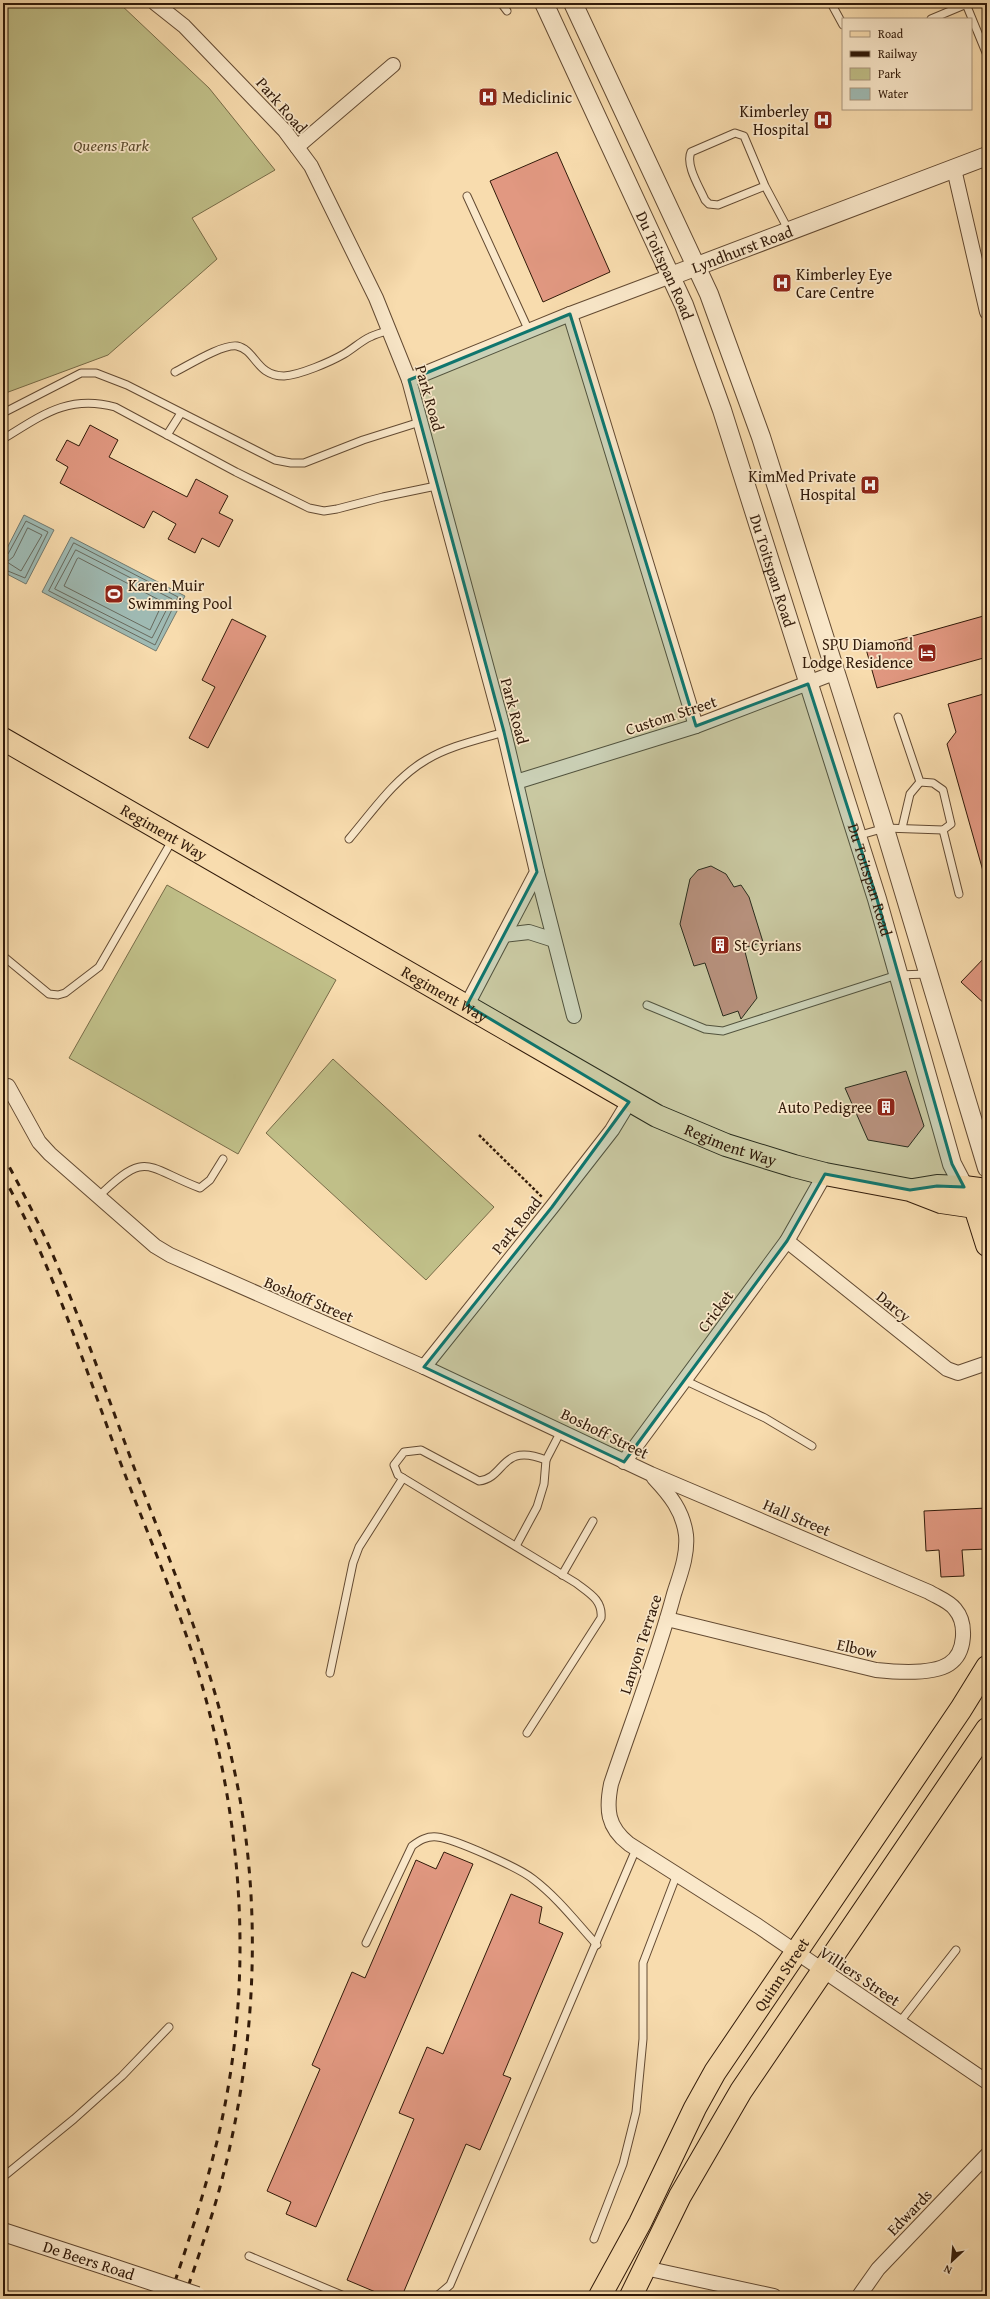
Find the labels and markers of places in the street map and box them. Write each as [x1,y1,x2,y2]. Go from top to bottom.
place label: Mediclinic [502,85,572,109]
hospital icon: Mediclinic [477,86,499,108]
place label: Kimberley Hospital [740,99,810,141]
hospital icon: Kimberley Hospital [812,109,834,131]
place label: Kimberley Eye Care Centre [796,262,892,304]
hospital icon: Kimberley Eye Care Centre [771,272,793,294]
place label: KimMed Private Hospital [748,464,857,506]
hospital icon: KimMed Private Hospital [859,474,881,496]
place label: Karen Muir Swimming Pool [128,573,233,615]
sports icon: Karen Muir Swimming Pool [103,583,125,605]
place label: SPU Diamond Lodge Residence [802,632,913,674]
hotel icon: SPU Diamond Lodge Residence [916,642,938,664]
place label: St Cyrians [734,933,802,957]
building icon: St Cyrians [709,934,731,956]
place label: Auto Pedigree [778,1095,872,1119]
building icon: Auto Pedigree [875,1096,897,1118]

